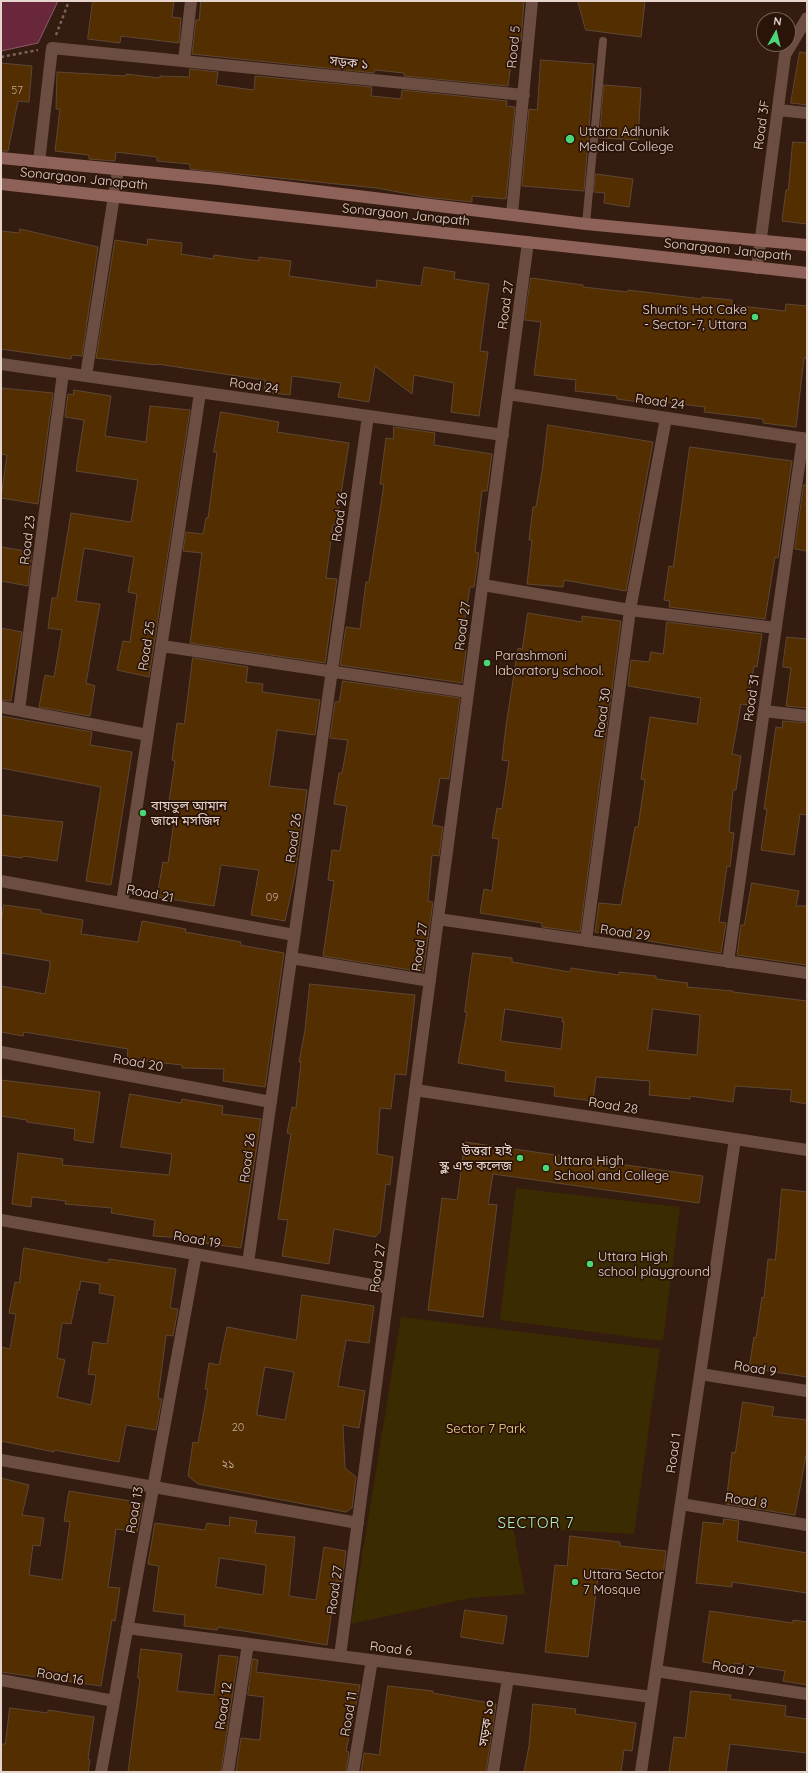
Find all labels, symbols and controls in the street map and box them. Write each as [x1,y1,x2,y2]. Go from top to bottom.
north arrow [756,12,796,52]
text: N [773,14,783,29]
street label: Road 5 [504,25,524,69]
street label: সড়ক ১ [329,53,369,73]
house number: 57 [11,84,23,98]
street label: Road 3F [751,99,773,151]
place label: Uttara Adhunik Medical College [579,124,674,155]
marker: Uttara Adhunik Medical College [564,133,576,145]
street label: Sonargaon Janapath [19,165,149,193]
street label: Sonargaon Janapath [341,201,471,229]
street label: Sonargaon Janapath [663,236,793,264]
street label: Road 27 [495,279,517,331]
place label: Shumi's Hot Cake - Sector-7, Uttara [643,302,747,333]
marker: Shumi's Hot Cake - Sector-7, Uttara [750,312,760,322]
street label: Road 24 [228,375,280,397]
street label: Road 24 [634,391,686,413]
street label: Road 26 [329,491,351,543]
street label: Road 23 [17,514,39,566]
street label: Road 27 [452,600,474,652]
street label: Road 25 [135,620,159,672]
place label: Parashmoni laboratory school. [495,648,604,679]
marker: Parashmoni laboratory school. [482,658,492,668]
street label: Road 31 [741,673,763,723]
street label: Road 30 [592,687,614,739]
place label: বায়তুল আমান জামে মসজিদ [151,798,227,829]
marker: বায়তুল আমান জামে মসজিদ [138,808,148,818]
street label: Road 26 [283,812,305,864]
street label: Road 21 [125,882,175,906]
house number: 09 [266,891,278,905]
street label: Road 27 [409,921,431,973]
street label: Road 29 [599,922,651,944]
street label: Road 20 [112,1051,164,1075]
street label: Road 28 [587,1094,639,1118]
street label: Road 26 [237,1132,259,1184]
place label: উত্তরা হাই স্কুল এন্ড কলেজ [439,1143,512,1174]
marker: উত্তরা হাই স্কুল এন্ড কলেজ [515,1153,525,1163]
place label: Uttara High School and College [554,1153,669,1184]
marker: Uttara High School and College [541,1163,551,1173]
street label: Road 19 [172,1228,222,1252]
street label: Road 27 [367,1242,389,1294]
place label: Uttara High school playground [598,1249,710,1280]
marker: Uttara High school playground [585,1259,595,1269]
street label: Road 9 [733,1358,777,1380]
house number: 20 [232,1421,244,1435]
park label: Sector 7 Park [446,1421,526,1437]
street label: Road 1 [663,1432,685,1474]
house number: ২১ [221,1458,235,1472]
street label: Road 13 [123,1485,147,1535]
street label: Road 8 [724,1490,768,1512]
district label: SECTOR 7 [498,1514,574,1532]
street label: Road 27 [324,1564,346,1616]
place label: Uttara Sector 7 Mosque [583,1567,664,1598]
marker: Uttara Sector 7 Mosque [570,1577,580,1587]
street label: Road 6 [369,1639,413,1659]
street label: Road 7 [711,1658,755,1680]
street label: Road 16 [35,1665,85,1689]
street label: Road 12 [213,1681,235,1731]
street label: Road 11 [337,1690,361,1738]
street label: সড়ক ১০ [476,1699,498,1747]

